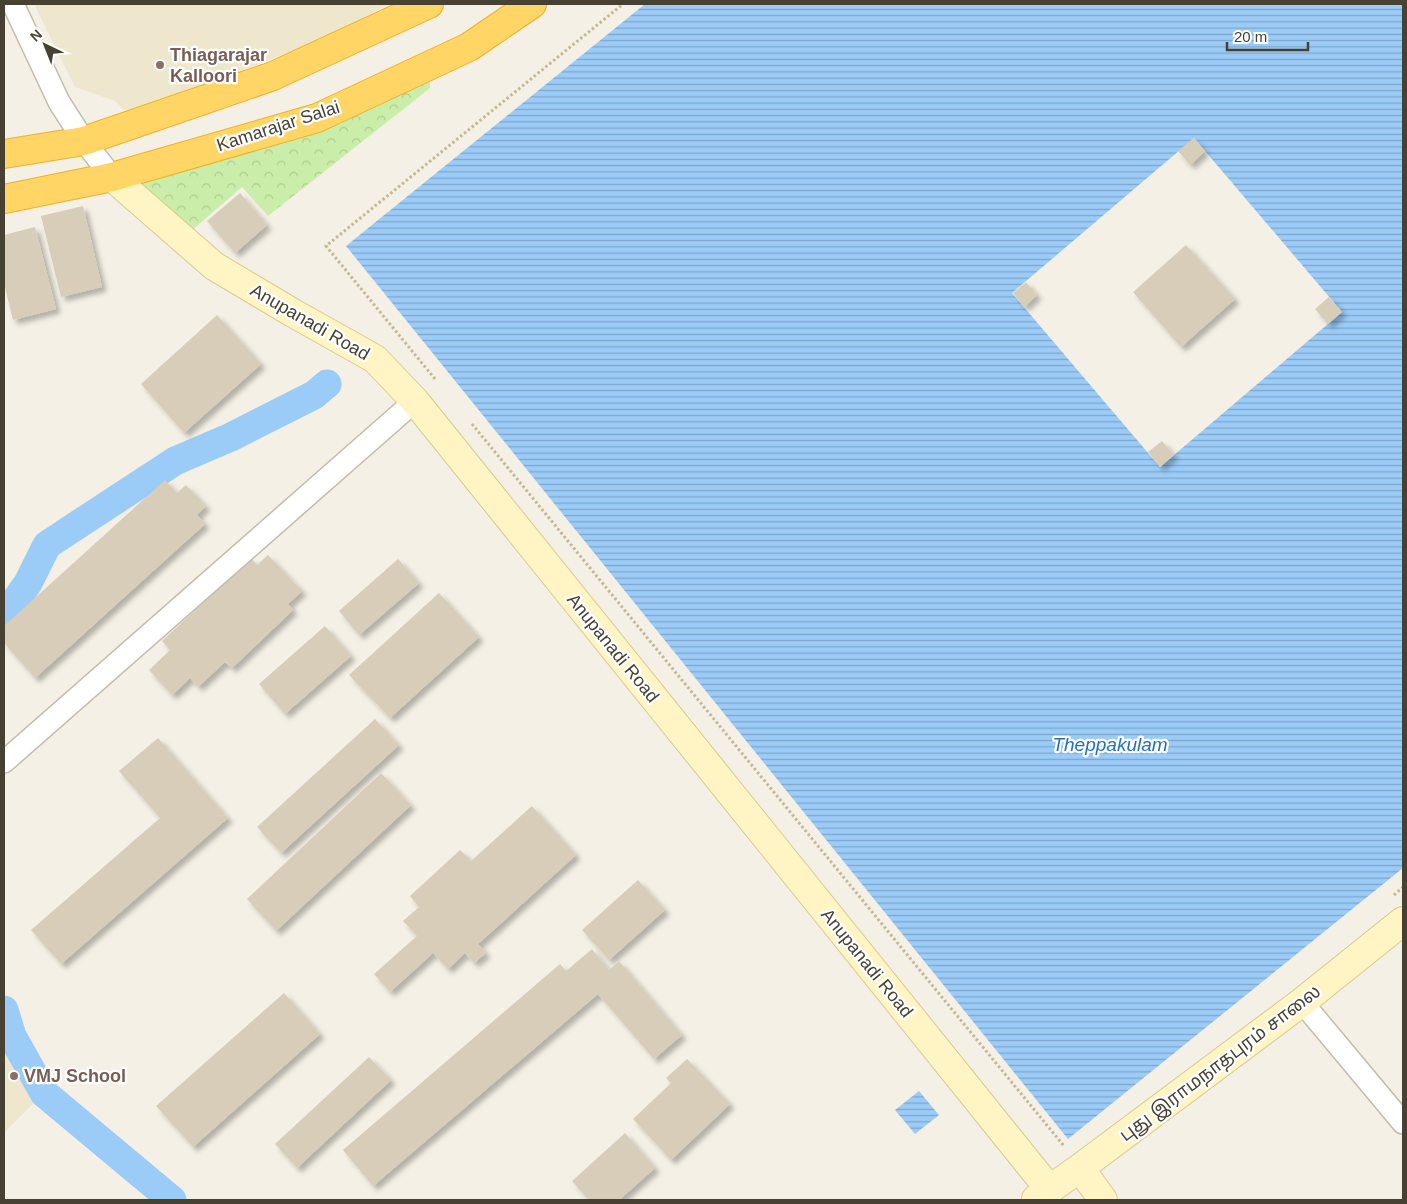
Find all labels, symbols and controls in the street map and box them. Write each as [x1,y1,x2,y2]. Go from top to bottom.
north arrow [20,20,70,70]
scale bar [1227,20,1308,52]
text: N [27,26,45,45]
text: 20 m [1234,28,1267,45]
place label: Thiagarajar Kalloori [170,45,267,86]
marker: Thiagarajar Kalloori [154,59,166,71]
street label: Kamarajar Salai [214,97,342,155]
street label: Anupanadi Road [247,280,373,364]
street label: Anupanadi Road [563,590,663,706]
water label: Theppakulam [1052,734,1168,755]
street label: Anupanadi Road [817,905,917,1021]
street label: புது இராமநாதபுரம் சாலை [1116,981,1326,1147]
place label: VMJ School [24,1066,126,1086]
marker: VMJ School [8,1070,20,1082]

